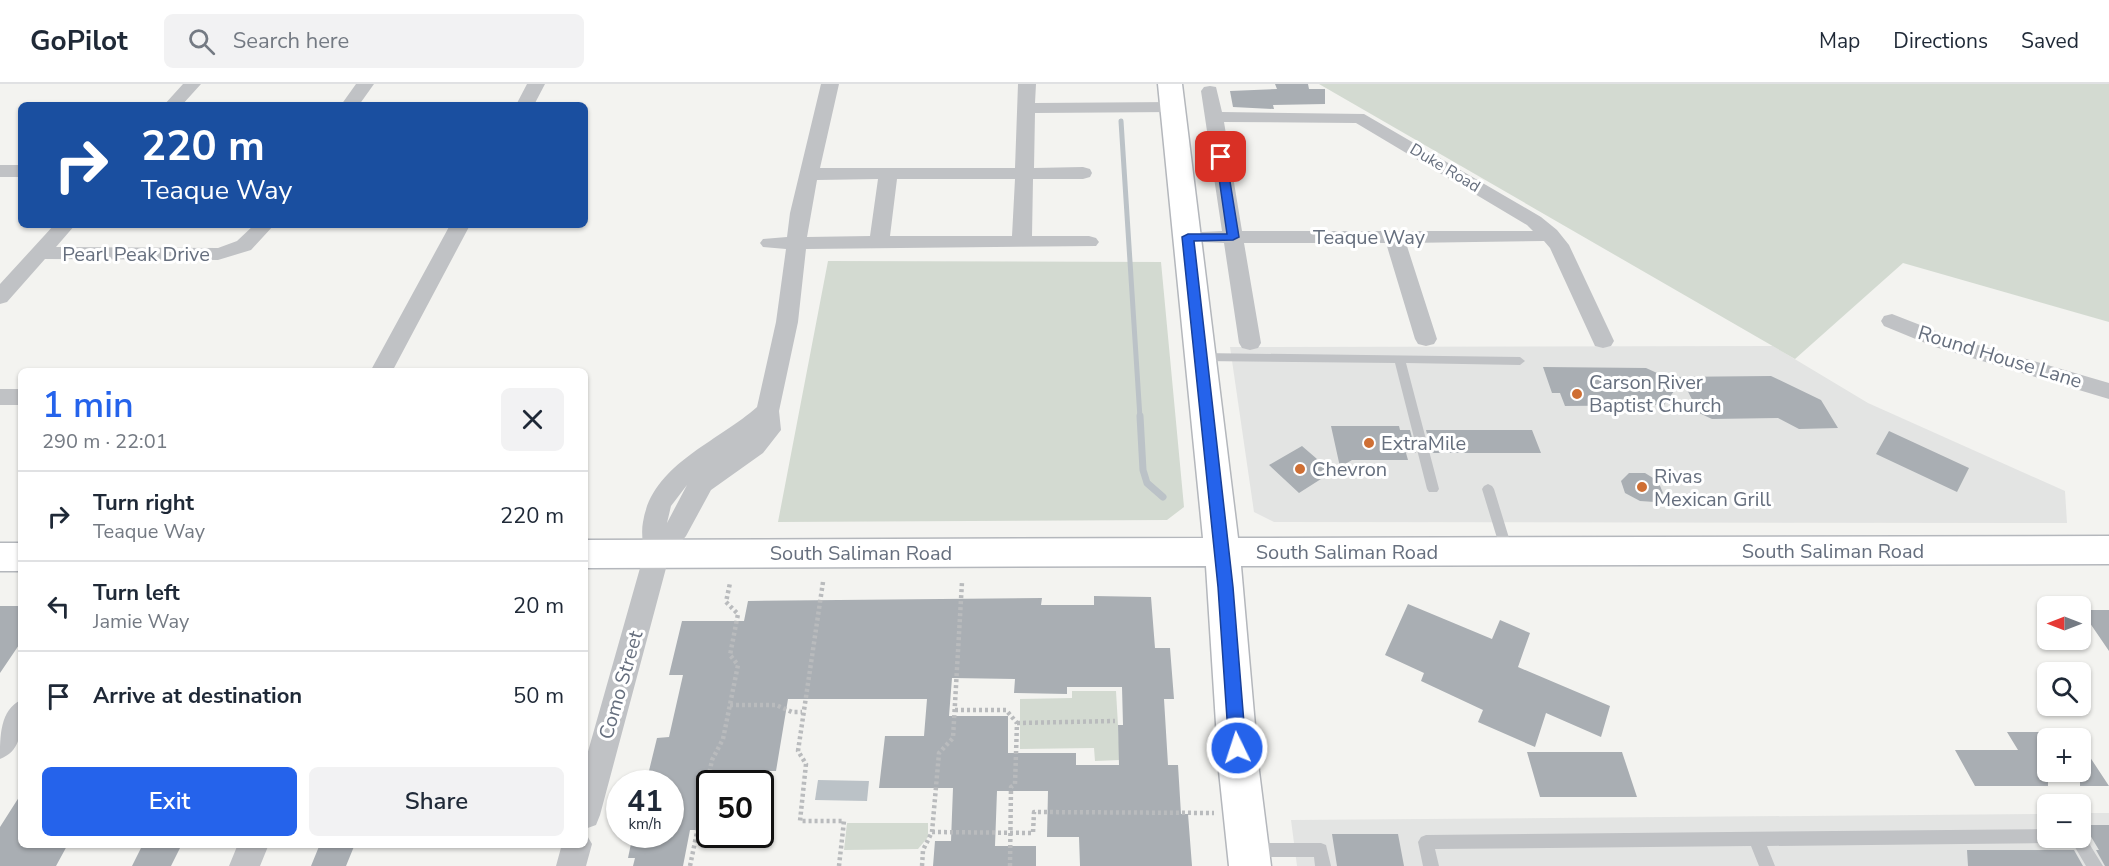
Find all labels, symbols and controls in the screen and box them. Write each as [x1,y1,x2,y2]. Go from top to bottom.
search box [164,14,584,68]
text: GoPilot [30,22,128,60]
icon: search [185,25,218,58]
text: Search here [233,26,349,56]
text: Map [1819,27,1860,55]
text: Directions [1893,27,1988,55]
text: Saved [2021,27,2079,55]
text: 220 m [141,118,265,175]
icon: right [42,126,120,204]
pin [1195,131,1246,182]
street label: Duke Road [1406,138,1484,198]
icon: arrive [1204,140,1237,173]
text: Teaque Way [141,172,292,209]
street label: Teaque Way [1313,224,1426,251]
street label: Pearl Peak Drive [62,241,210,268]
street label: Round House Lane [1915,319,2085,395]
place label: Carson River Baptist Church [1589,369,1722,419]
text: 1 min [42,381,134,430]
marker: Carson River Baptist Church [1570,387,1584,401]
button: close [501,388,564,451]
text: 290 m · 22:01 [42,428,168,455]
place label: ExtraMile [1381,430,1466,457]
marker: ExtraMile [1362,436,1376,450]
place label: Chevron [1312,456,1387,483]
marker: Chevron [1293,462,1307,476]
place label: Rivas Mexican Grill [1654,463,1771,513]
marker: Rivas Mexican Grill [1635,480,1649,494]
text: Turn right [93,488,194,518]
icon: right [42,500,75,533]
text: 220 m [500,501,564,531]
text: Teaque Way [93,518,205,545]
street label: South Saliman Road [1742,538,1924,565]
street label: South Saliman Road [1256,539,1438,566]
street label: South Saliman Road [770,540,952,567]
text: Turn left [93,578,180,608]
icon: left [42,590,75,623]
text: 20 m [513,591,564,621]
north arrow [2037,596,2091,650]
map controls [2037,596,2091,848]
text: Jamie Way [93,608,189,635]
street label: Como Street [593,627,650,742]
button: search [2037,662,2091,716]
icon: arrive [42,680,75,713]
text: Arrive at destination [93,681,302,711]
text: 50 m [513,681,564,711]
position arrow [1205,716,1269,780]
button: + [2037,728,2091,782]
button: Exit [42,767,297,836]
button: Share [309,767,564,836]
speed limit sign: 50 [696,770,774,848]
text: 41 [627,781,663,822]
button: − [2037,794,2091,848]
text: km/h [628,814,662,834]

